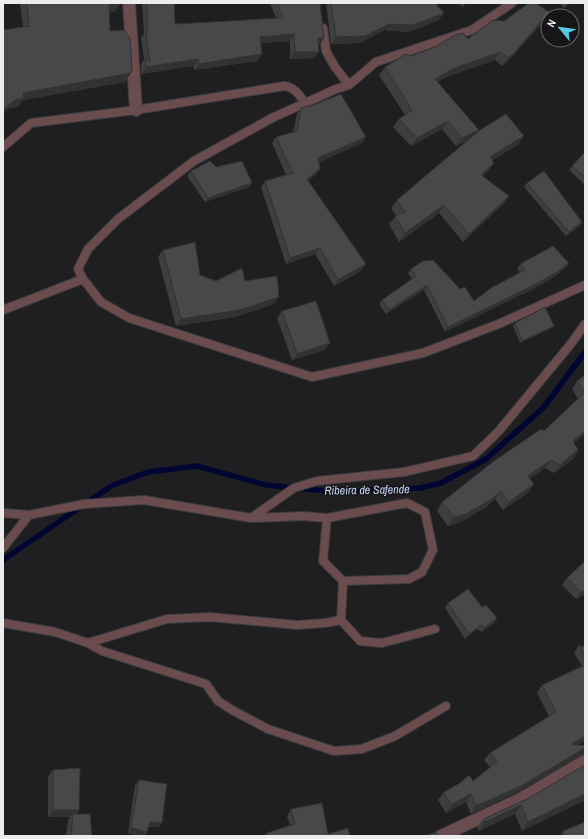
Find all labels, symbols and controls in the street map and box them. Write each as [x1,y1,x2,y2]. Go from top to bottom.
north arrow [540,8,580,48]
text: N [544,17,559,29]
water label: Ribeira de Safende [324,481,410,499]

